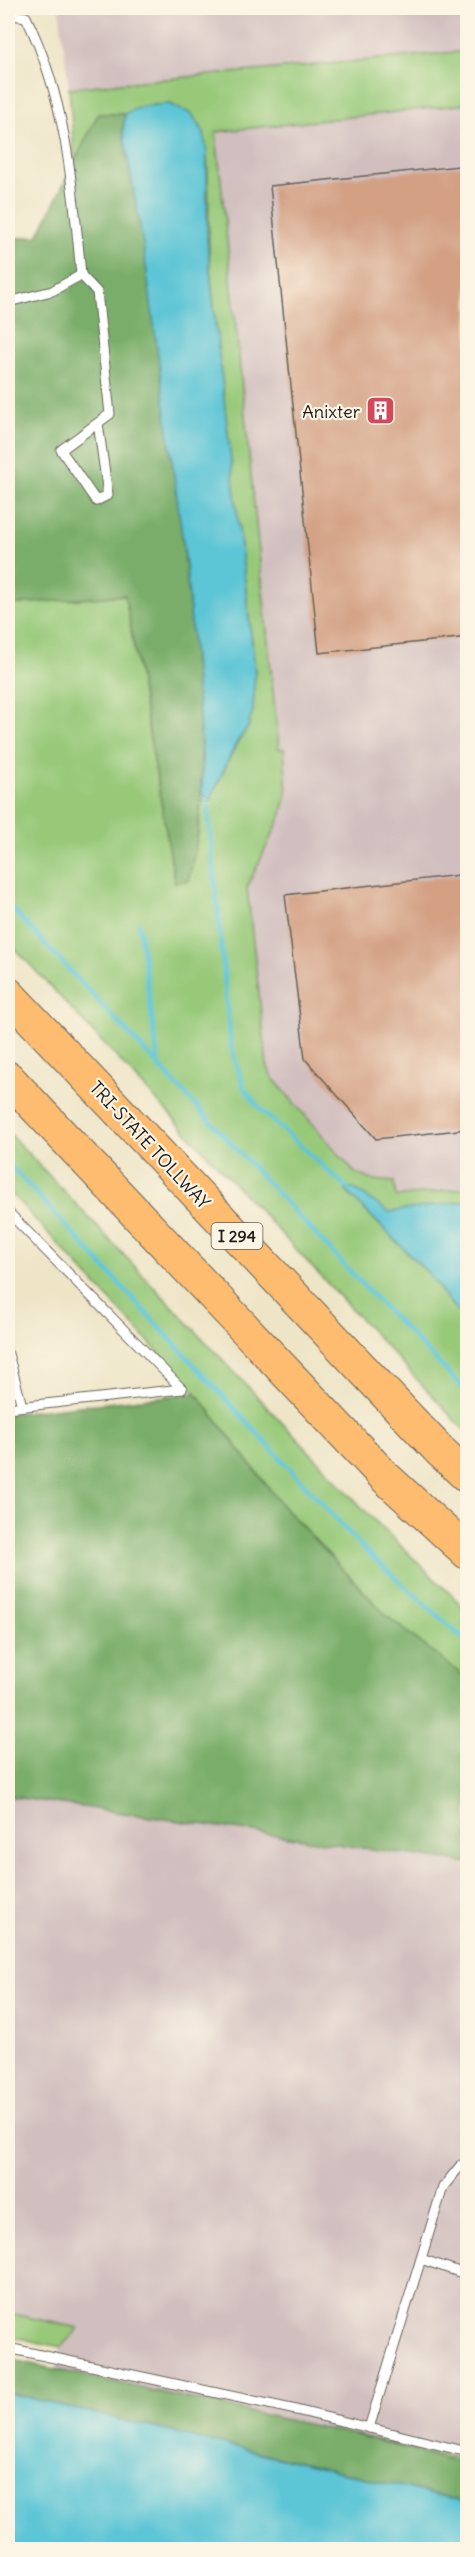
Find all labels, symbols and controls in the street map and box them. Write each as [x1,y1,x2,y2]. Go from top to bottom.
building icon: Anixter [365,395,397,427]
place label: Anixter [302,400,361,423]
street label: TRI-STATE TOLLWAY [85,1076,215,1214]
road number: I 294 [212,1223,262,1249]

